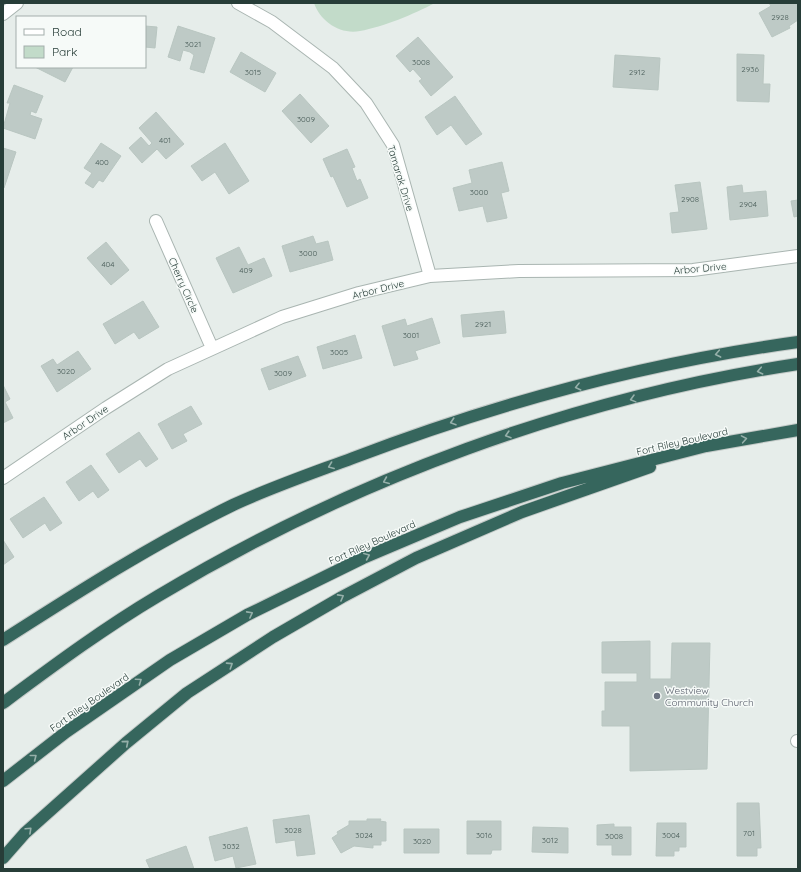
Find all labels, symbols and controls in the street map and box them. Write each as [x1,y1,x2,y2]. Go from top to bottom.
house number: 2928 [771,12,789,22]
legend [16,16,146,68]
text: Road [52,24,82,39]
house number: 3021 [185,39,201,49]
text: Park [52,44,77,59]
house number: 3008 [412,57,430,67]
house number: 2936 [741,64,759,74]
house number: 3015 [245,67,261,77]
house number: 2912 [629,67,646,77]
house number: 3009 [297,114,316,124]
house number: 401 [159,135,171,145]
street label: Tamarak Drive [384,144,417,213]
house number: 400 [95,157,109,167]
house number: 3000 [470,187,488,197]
house number: 2908 [681,194,699,204]
house number: 2904 [739,199,757,209]
house number: 3000 [299,248,317,258]
street label: Cherry Circle [166,255,202,315]
house number: 404 [101,259,115,269]
street label: Arbor Drive [673,260,727,277]
house number: 409 [239,265,253,275]
street label: Arbor Drive [351,277,406,302]
house number: 2921 [475,319,491,329]
house number: 3001 [403,330,419,340]
house number: 3005 [330,347,348,357]
one-way arrow [715,349,721,357]
house number: 3020 [57,366,75,376]
one-way arrow [756,366,763,374]
house number: 3009 [274,368,293,378]
one-way arrow [575,382,581,390]
one-way arrow [629,394,636,403]
street label: Arbor Drive [60,402,111,443]
one-way arrow [449,417,456,426]
street label: Fort Riley Boulevard [635,425,729,458]
one-way arrow [504,430,511,439]
one-way arrow [741,436,747,444]
one-way arrow [327,462,334,470]
one-way arrow [383,476,390,484]
street label: Fort Riley Boulevard [327,517,418,567]
one-way arrow [362,553,370,561]
one-way arrow [337,595,344,602]
one-way arrow [246,611,254,618]
one-way arrow [226,662,233,670]
street label: Fort Riley Boulevard [47,670,131,735]
one-way arrow [135,679,142,686]
place label: Westview Community Church [665,684,754,709]
marker: Westview Community Church [652,691,662,701]
one-way arrow [122,741,129,748]
one-way arrow [29,755,36,762]
house number: 3028 [284,825,302,835]
one-way arrow [25,827,32,834]
house number: 701 [743,828,755,838]
house number: 3024 [355,830,373,840]
house number: 3016 [476,830,493,840]
house number: 3004 [662,830,680,840]
house number: 3008 [605,831,623,841]
house number: 3012 [542,835,559,845]
house number: 3020 [413,836,431,846]
house number: 3032 [222,841,240,851]

